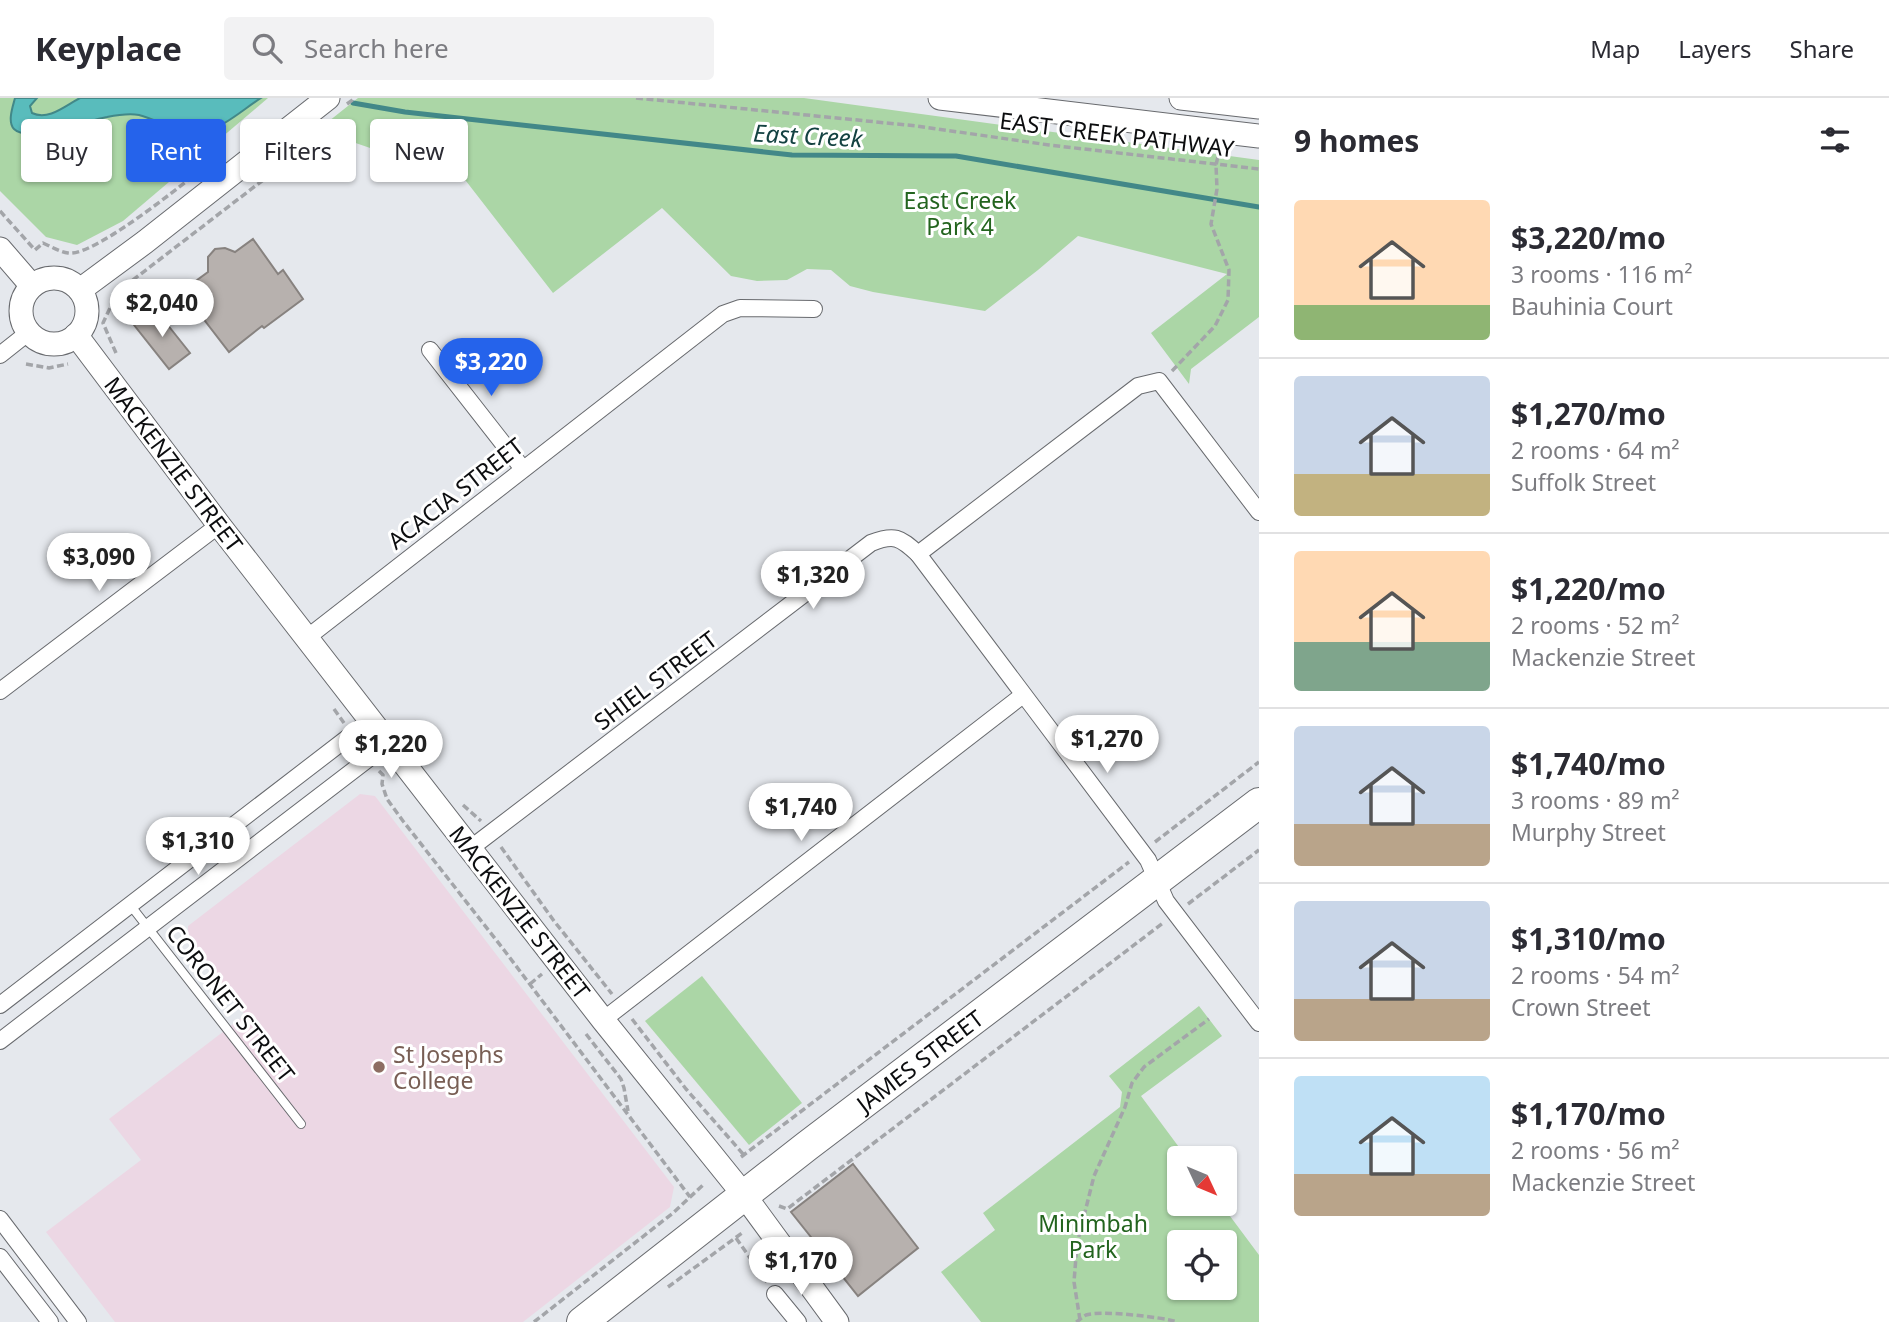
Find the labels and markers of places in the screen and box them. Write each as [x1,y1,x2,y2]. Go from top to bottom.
pin: $2,040 [105,280,219,339]
pin: $3,220 [434,338,548,398]
pin: $3,090 [42,533,156,593]
pin: $1,320 [756,552,870,611]
pin: $1,270 [1050,716,1164,775]
pin: $1,220 [334,720,448,780]
pin: $1,740 [744,784,858,843]
pin: $1,310 [141,818,255,877]
place label: St Josephs College [393,1038,503,1096]
marker: St Josephs College [371,1059,387,1075]
pin: $1,170 [744,1238,858,1297]

